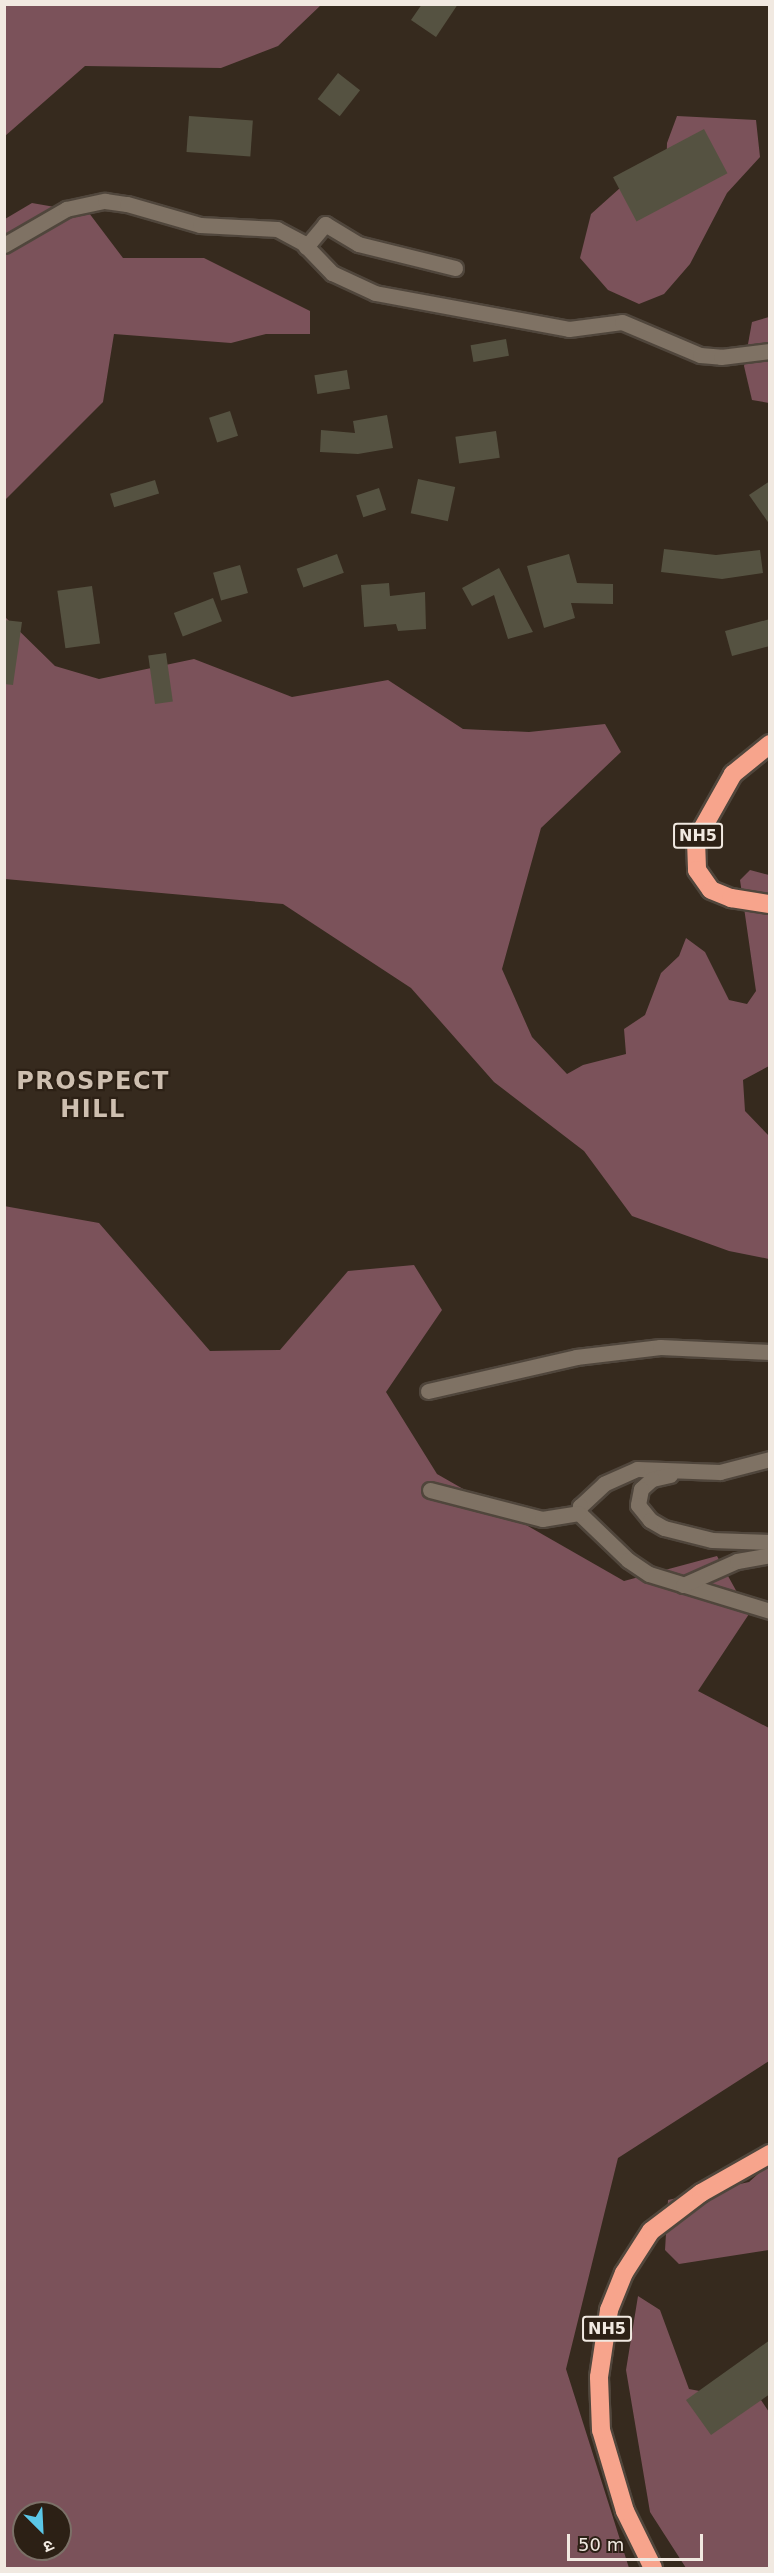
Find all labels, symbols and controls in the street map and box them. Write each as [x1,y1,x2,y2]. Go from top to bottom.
road number: NH5 [672,823,724,849]
district label: PROSPECT HILL [16,1068,170,1124]
road number: NH5 [582,2316,632,2342]
north arrow [12,2501,72,2561]
scale bar [570,2522,706,2560]
text: 50 m [578,2534,624,2555]
text: उ [41,2535,57,2557]

